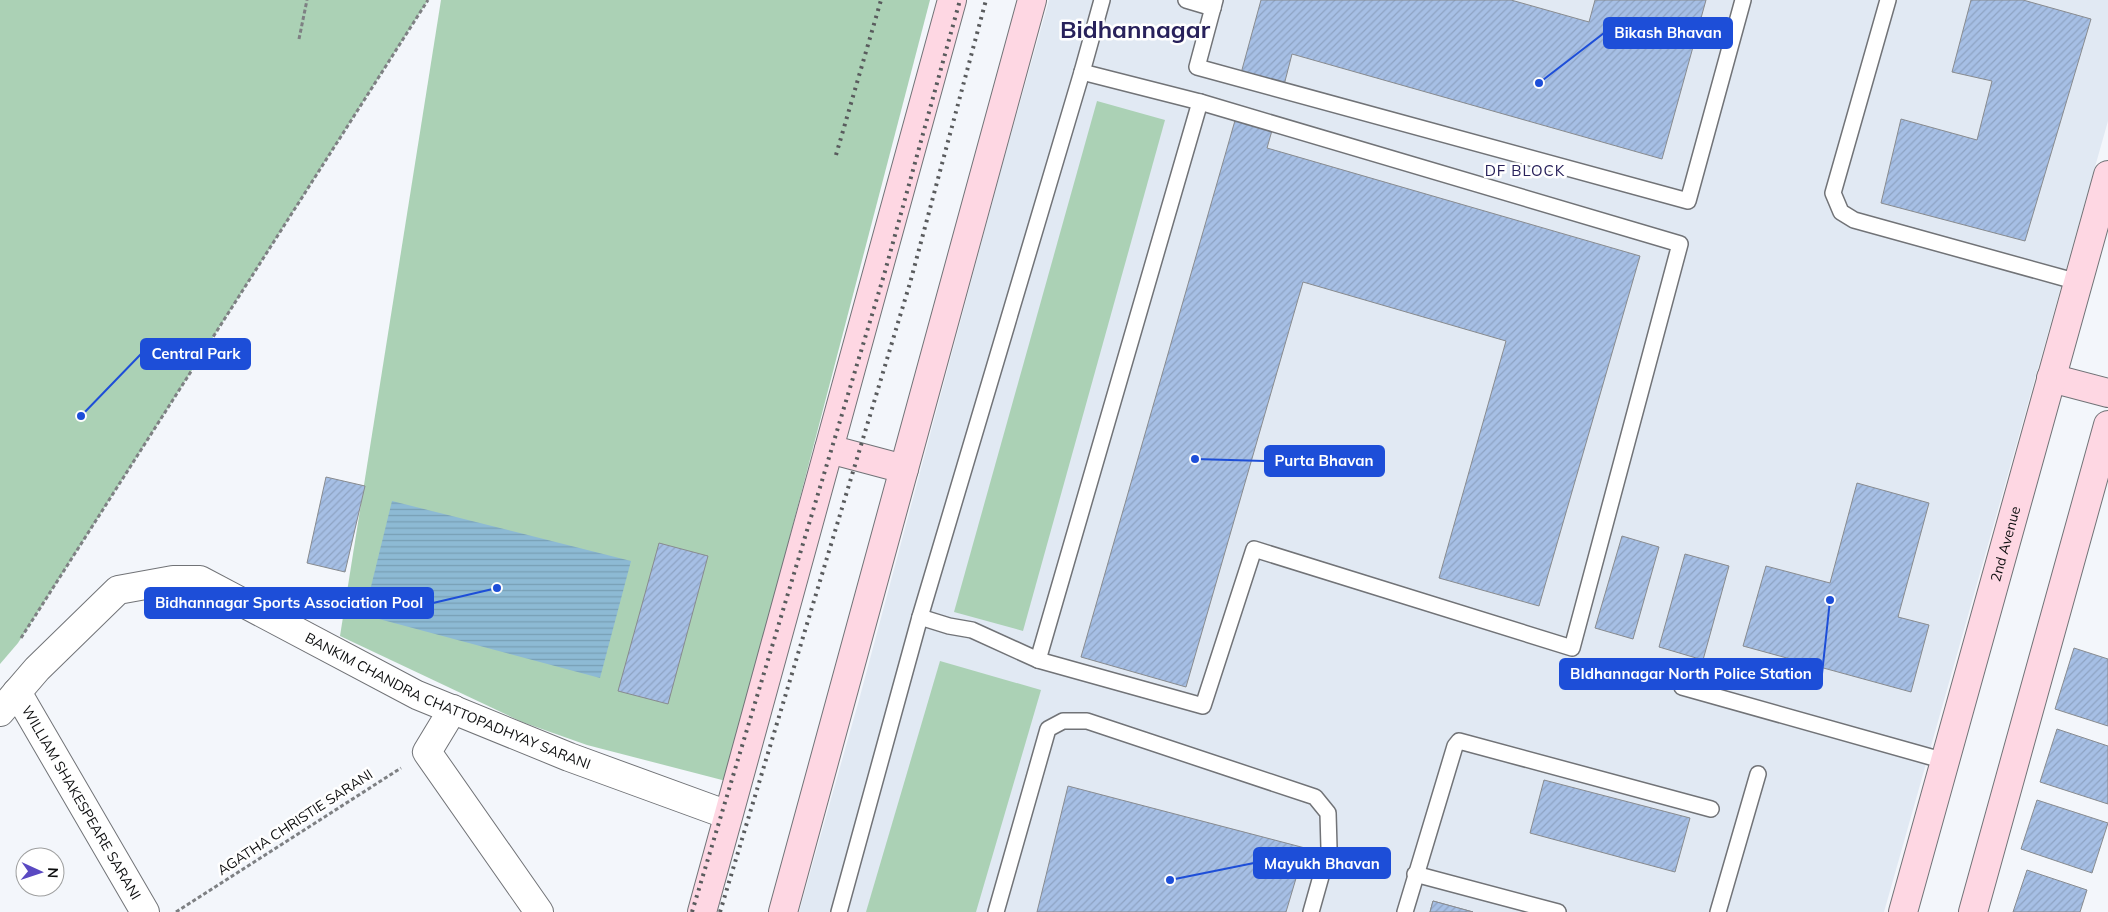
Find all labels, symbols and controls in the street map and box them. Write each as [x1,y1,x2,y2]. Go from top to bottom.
district label: Bidhannagar [1060,14,1211,44]
callout: Bikash Bhavan [1604,18,1732,48]
text: Bikash Bhavan [1614,23,1722,42]
district label: DF BLOCK [1485,161,1565,180]
callout: Central Park [141,339,250,369]
text: Central Park [152,344,241,363]
callout: Purta Bhavan [1265,446,1384,476]
text: Purta Bhavan [1274,451,1374,470]
street label: 2nd Avenue [1986,504,2024,584]
callout: Bidhannagar Sports Association Pool [145,588,433,618]
text: Bidhannagar Sports Association Pool [155,593,423,612]
street label: BANKIM CHANDRA CHATTOPADHYAY SARANI [302,628,593,773]
callout: BIdhannagar North Police Station [1560,659,1822,689]
text: BIdhannagar North Police Station [1570,664,1812,683]
street label: WILLIAM SHAKESPEARE SARANI [18,702,144,902]
street label: AGATHA CHRISTIE SARANI [214,765,376,879]
north arrow [15,847,65,897]
callout: Mayukh Bhavan [1254,848,1390,878]
text: Mayukh Bhavan [1264,854,1380,873]

